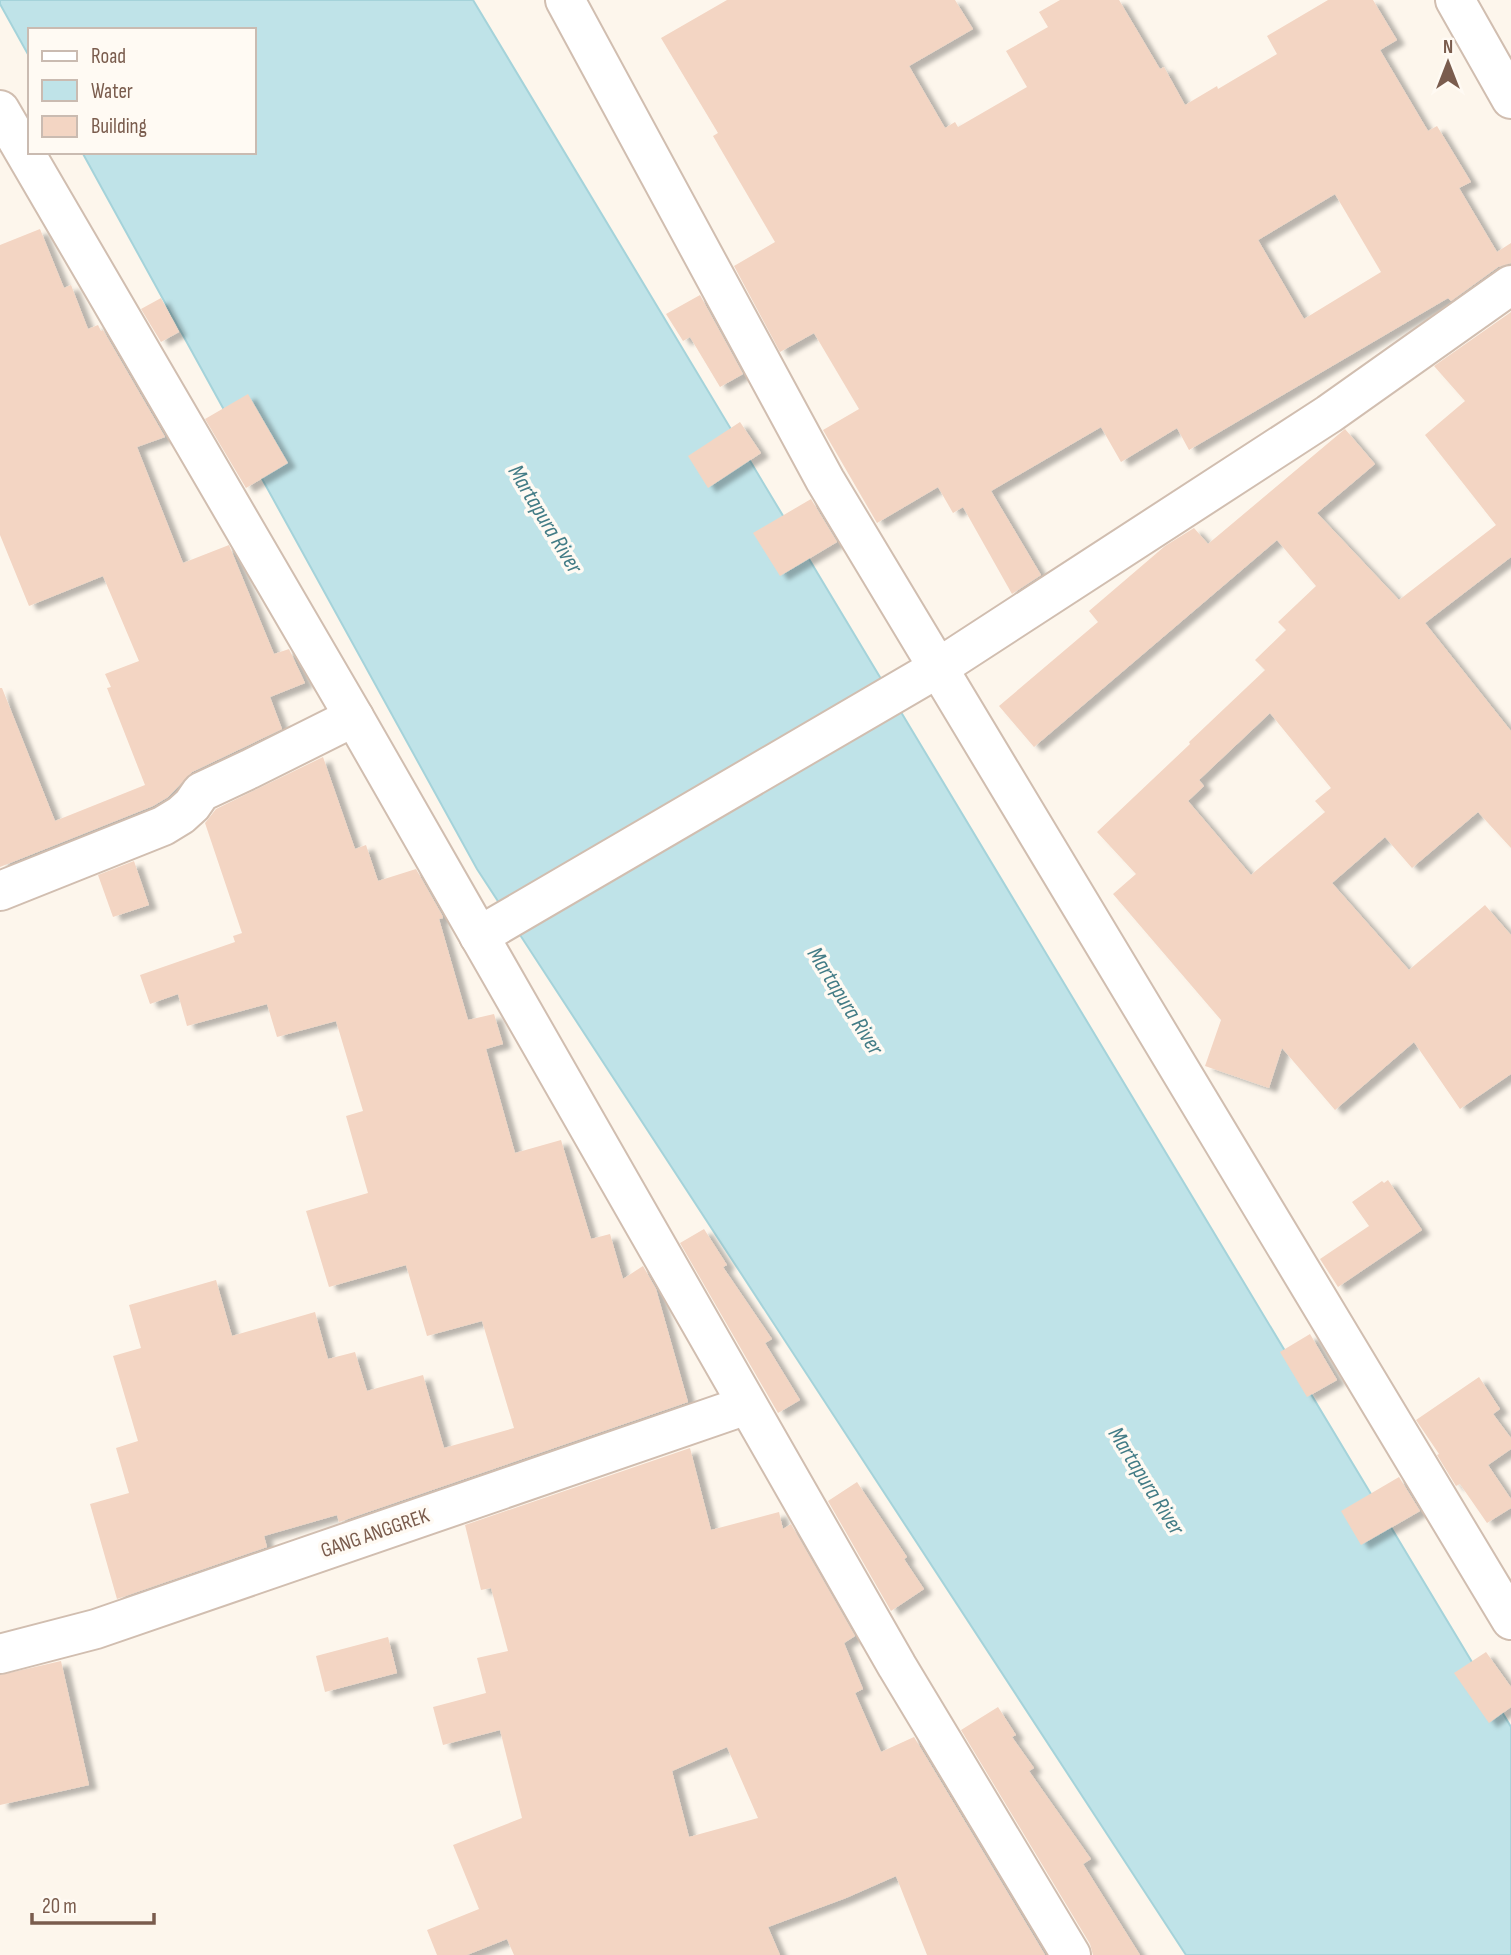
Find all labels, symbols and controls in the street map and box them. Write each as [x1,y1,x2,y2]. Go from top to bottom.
legend [28,28,256,154]
north arrow [1413,28,1483,98]
text: N [1443,36,1453,59]
text: Road [91,44,126,69]
text: Water [91,79,133,104]
text: Building [91,114,147,139]
water label: Martapura River [502,460,589,580]
water label: Martapura River [801,942,890,1061]
water label: Martapura River [1102,1422,1191,1541]
street label: GANG ANGGREK [318,1503,433,1563]
scale bar [32,1882,154,1926]
text: 20 m [42,1894,77,1919]

